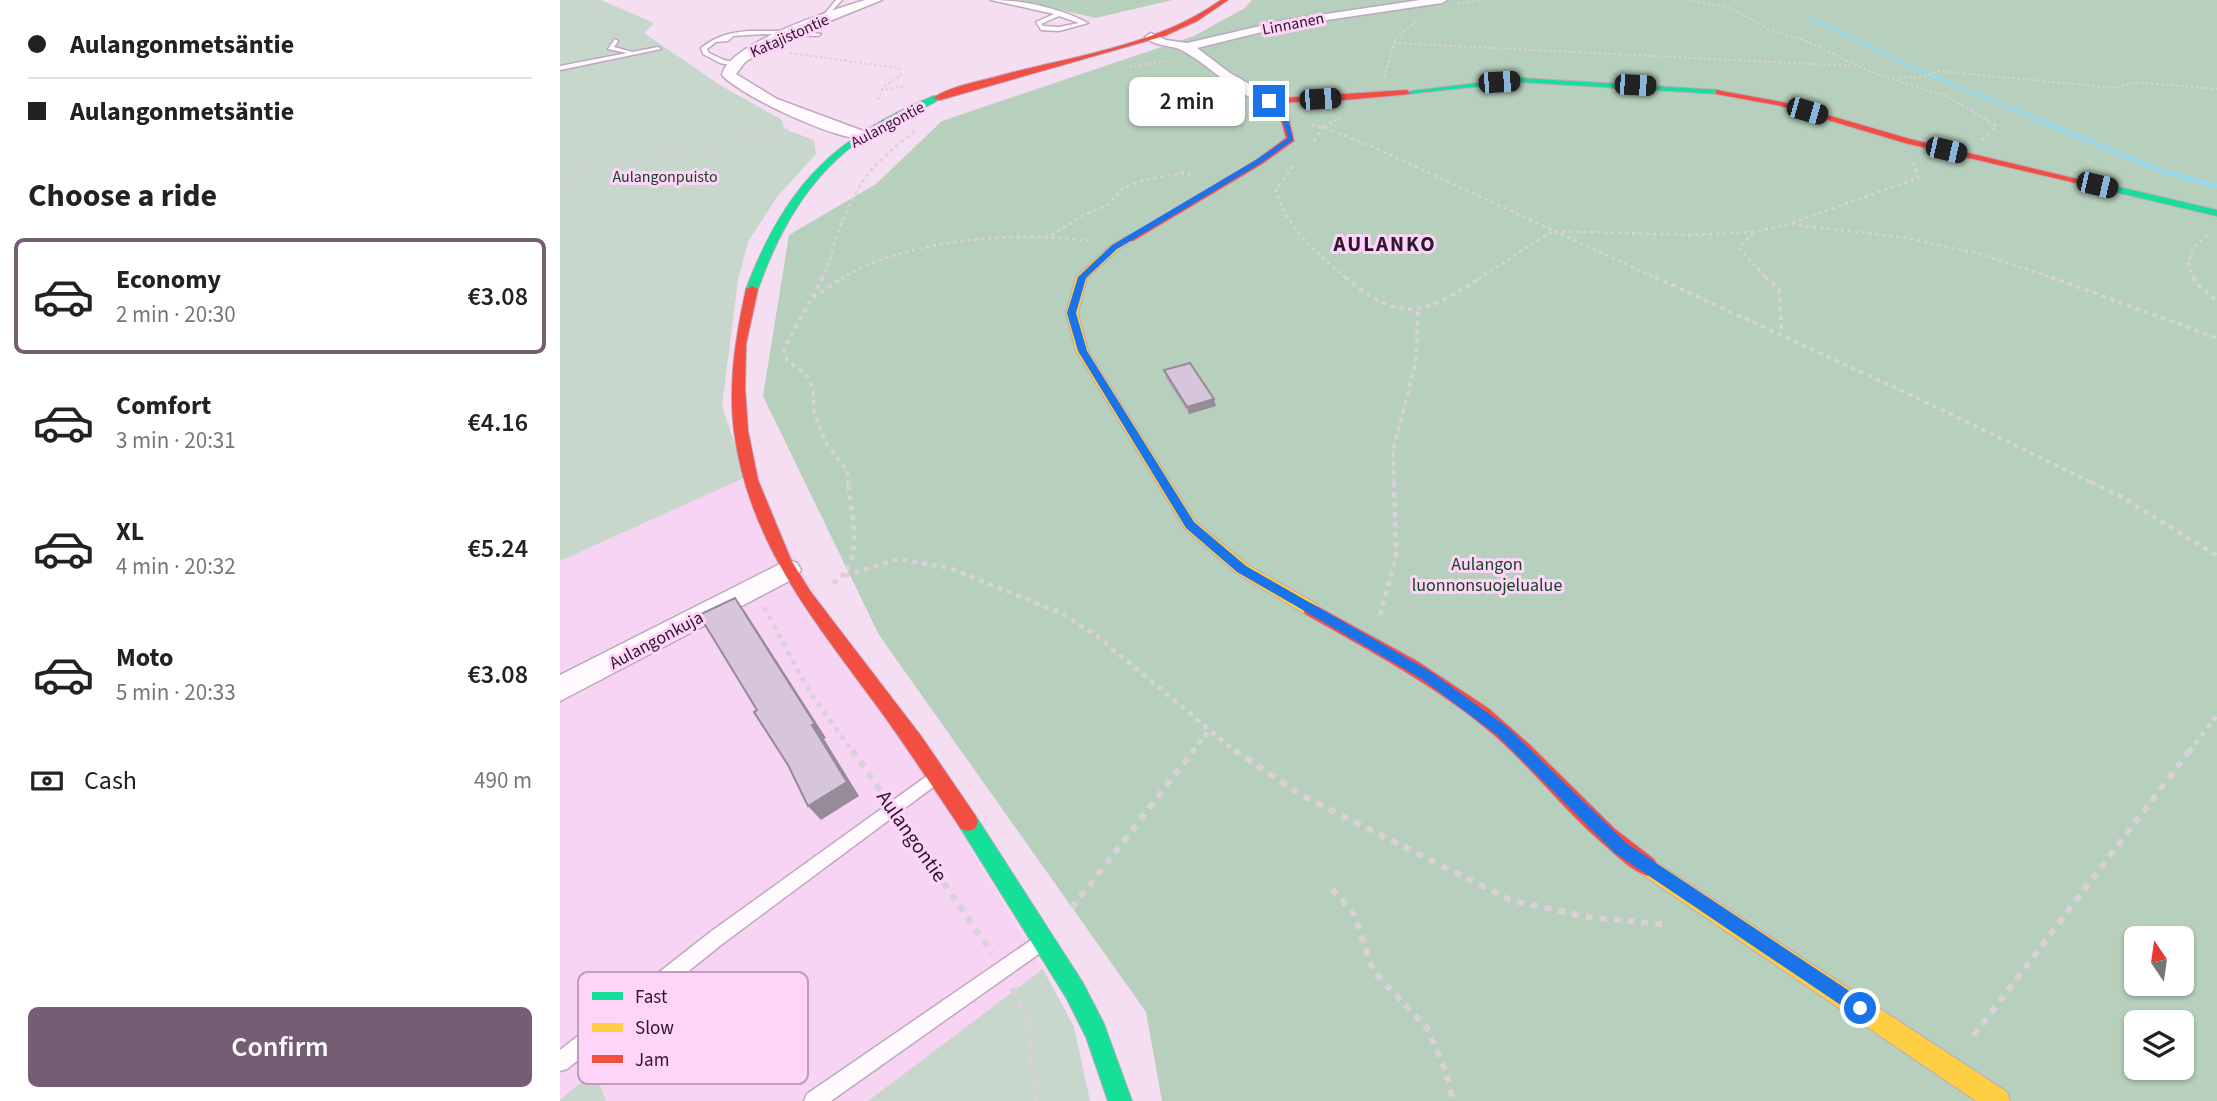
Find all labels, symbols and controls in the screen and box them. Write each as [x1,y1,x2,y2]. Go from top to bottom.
street label: Linnanen [1260,7,1326,41]
street label: Katajistontie [746,9,832,63]
text: Aulangonmetsäntie [70,26,294,63]
car [1478,70,1521,94]
car [1614,73,1657,97]
callout: 2 min [1129,76,1244,126]
text: 2 min [1160,85,1214,118]
route end [1253,85,1285,117]
car [1299,87,1342,111]
text: Aulangonmetsäntie [70,93,294,130]
car [1784,95,1831,127]
street label: Aulangontie [847,96,928,154]
car [1924,135,1969,165]
park label: Aulangonpuisto [612,166,718,188]
car [2075,170,2120,200]
text: Choose a ride [28,173,217,219]
district label: AULANKO [1332,229,1437,259]
text: Economy [116,261,221,298]
icon: car [32,265,95,328]
text: €3.08 [467,278,528,315]
text: 2 min · 20:30 [116,298,236,331]
text: Comfort [116,387,211,424]
icon: car [32,391,95,454]
text: €4.16 [467,404,528,441]
text: 3 min · 20:31 [116,424,236,457]
text: XL [116,513,144,550]
icon: car [32,517,95,580]
text: €5.24 [467,530,528,567]
text: 4 min · 20:32 [116,550,236,583]
park label: Aulangon luonnonsuojelualue [1412,552,1562,598]
street label: Aulangonkuja [605,605,708,676]
text: Moto [116,639,173,676]
icon: car [32,643,95,706]
text: €3.08 [467,656,528,693]
text: 5 min · 20:33 [116,676,236,709]
icon: cash [28,762,66,800]
text: Cash [84,762,137,799]
text: 490 m [474,764,532,797]
street label: Aulangontie [869,784,955,888]
north arrow [2124,926,2194,996]
map controls [2124,926,2194,1080]
legend [578,972,808,1084]
text: Fast [635,984,668,1011]
route start [1844,992,1876,1024]
button: Confirm [28,1007,532,1087]
button: layers [2124,1010,2194,1080]
text: Slow [635,1015,674,1042]
text: Jam [635,1047,669,1074]

